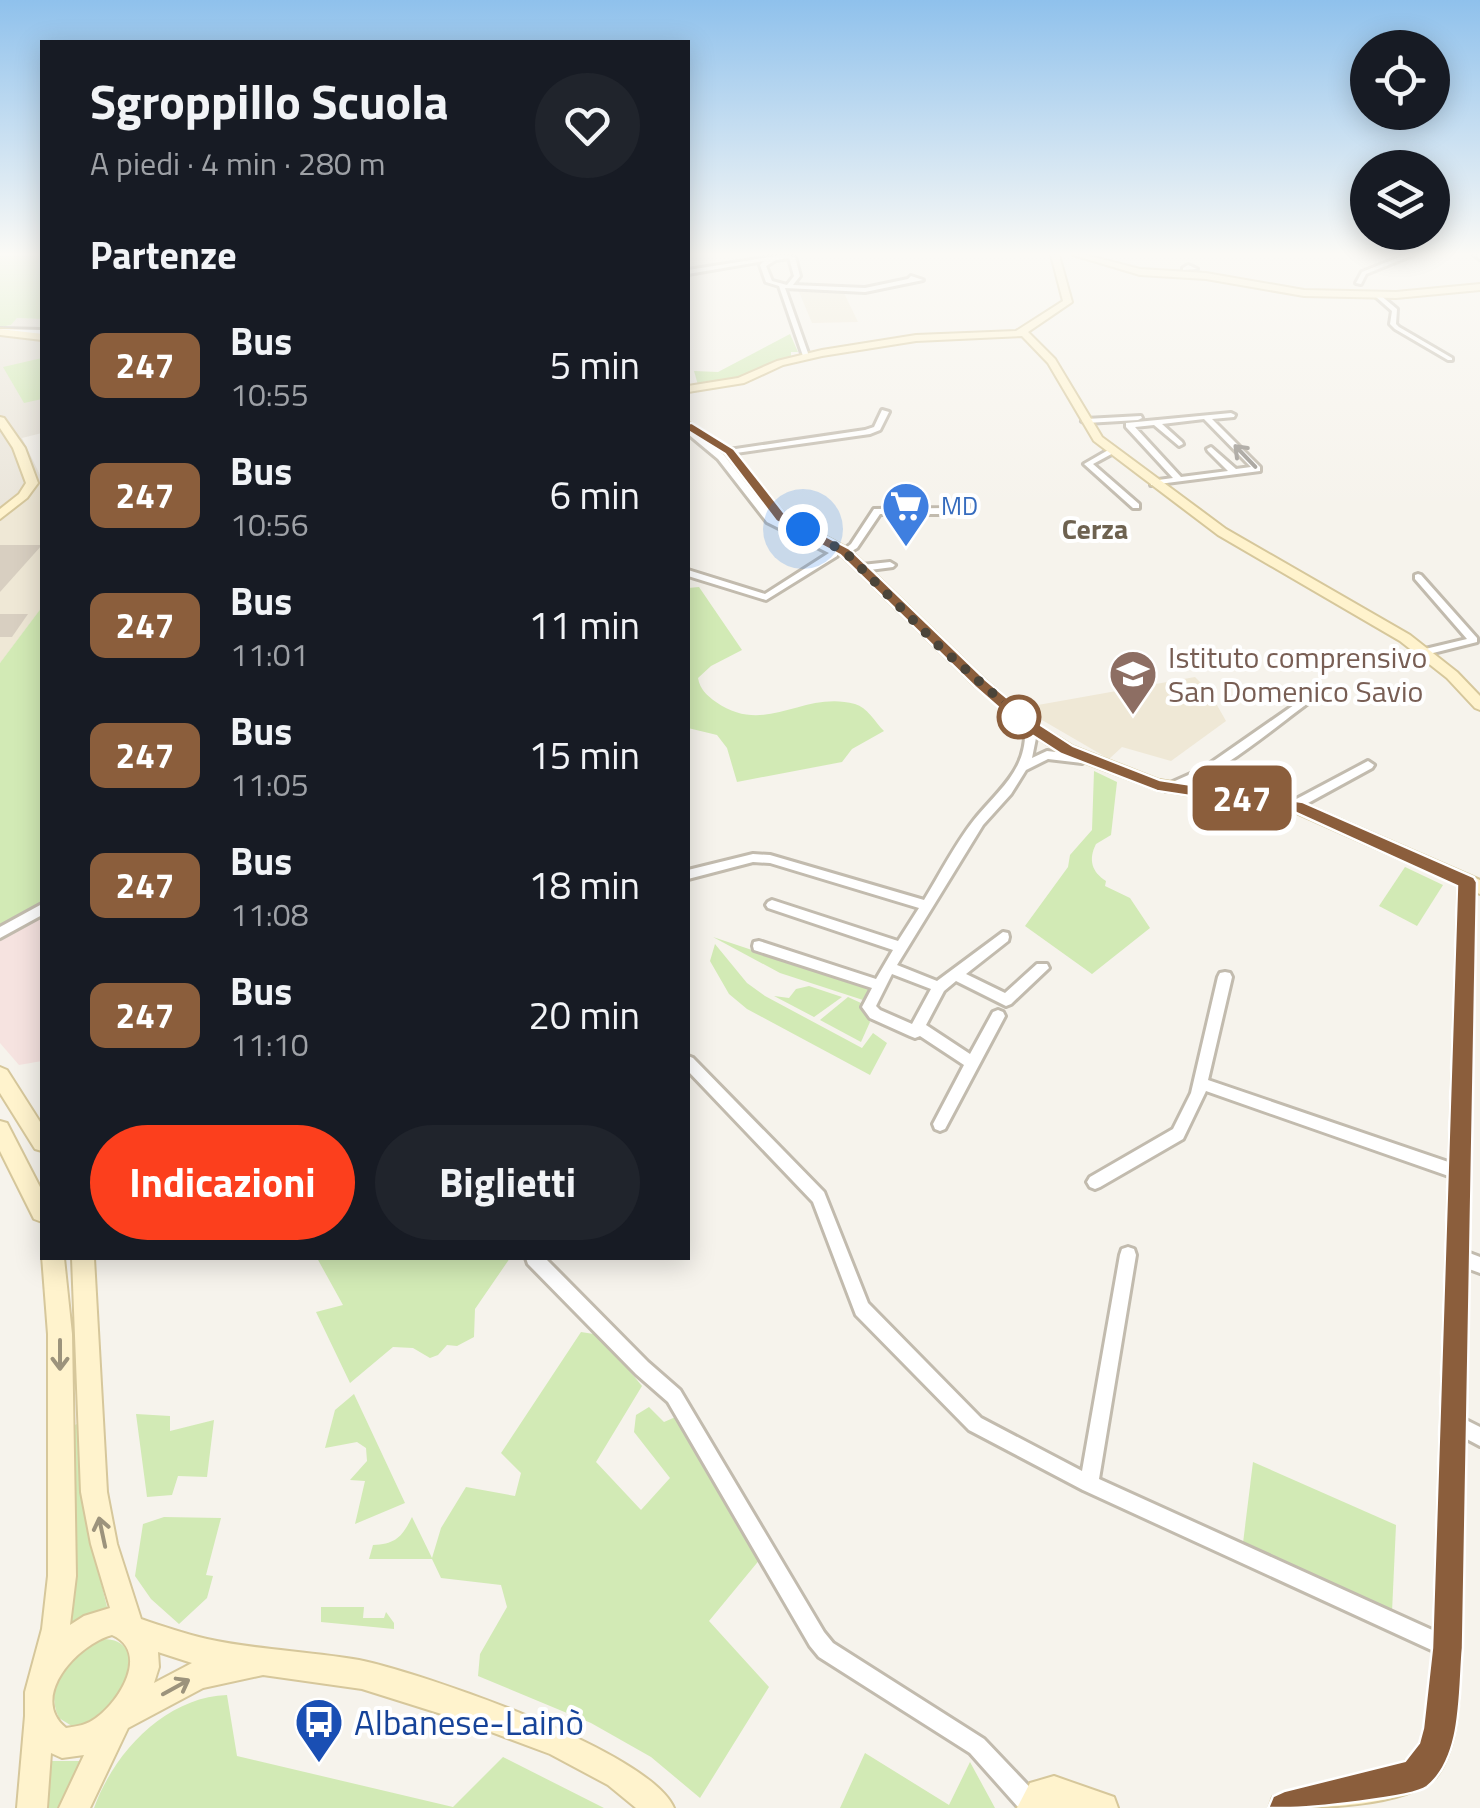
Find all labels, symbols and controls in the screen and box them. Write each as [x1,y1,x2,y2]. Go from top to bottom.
map controls [1350,30,1450,250]
button: locate [1350,30,1450,130]
text: Sgroppillo Scuola [90,65,449,138]
button: heart [535,73,640,178]
text: A piedi · 4 min · 280 m [90,139,386,187]
button: layers [1350,150,1450,250]
text: Partenze [90,226,237,284]
text: Bus [230,312,292,370]
text: 5 min [550,336,640,394]
text: 247 [116,338,174,392]
text: 10:55 [230,370,309,418]
text: Bus [230,442,292,500]
one-way arrow [1233,444,1258,469]
text: 6 min [550,466,640,524]
text: 247 [116,468,174,522]
supermarket icon: MD [880,480,932,548]
place label: MD [941,487,978,525]
text: 10:56 [230,500,309,548]
your location [778,504,828,554]
district label: Cerza [1062,507,1128,550]
text: Bus [230,572,292,630]
text: 11 min [529,596,640,654]
text: 247 [116,598,174,652]
text: 11:01 [230,630,309,678]
place label: Istituto comprensivo San Domenico Savio [1168,634,1427,714]
school or university icon: Istituto comprensivo San Domenico Savio [1107,648,1159,716]
unlabelled marker [998,696,1040,738]
text: Bus [230,702,292,760]
text: 15 min [529,726,640,784]
text: 247 [116,728,174,782]
text: 11:05 [230,760,309,808]
line badge: 247 [1184,766,1300,830]
text: 247 [1213,771,1271,825]
text: Bus [230,832,292,890]
text: 18 min [529,856,640,914]
text: 247 [116,858,174,912]
text: 11:08 [230,890,309,938]
text: Bus [230,962,292,1020]
text: 20 min [529,986,640,1044]
text: 247 [116,988,174,1042]
text: 11:10 [230,1020,309,1068]
button: Indicazioni [90,1125,355,1240]
button: Biglietti [375,1125,640,1240]
one-way arrow [50,1338,70,1370]
one-way arrow [91,1517,110,1549]
one-way arrow [160,1676,190,1696]
place label: Albanese-Lainò [354,1695,584,1749]
bus stop icon: Albanese-Lainò [293,1696,345,1764]

